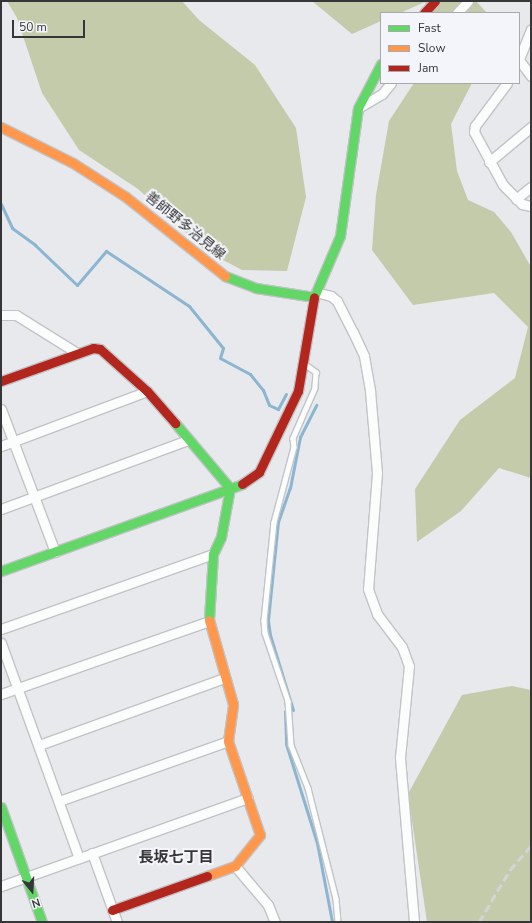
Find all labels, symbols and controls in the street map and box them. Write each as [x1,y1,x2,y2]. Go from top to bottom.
scale bar [14,12,87,38]
legend [380,12,520,84]
text: 50 m [19,19,47,35]
text: Fast [418,20,441,36]
text: Slow [418,40,446,56]
text: Jam [418,60,439,76]
street label: 善師野多治見線 [142,189,228,263]
district label: 長坂七丁目 [139,849,213,867]
north arrow [12,871,52,911]
text: N [30,894,42,911]

